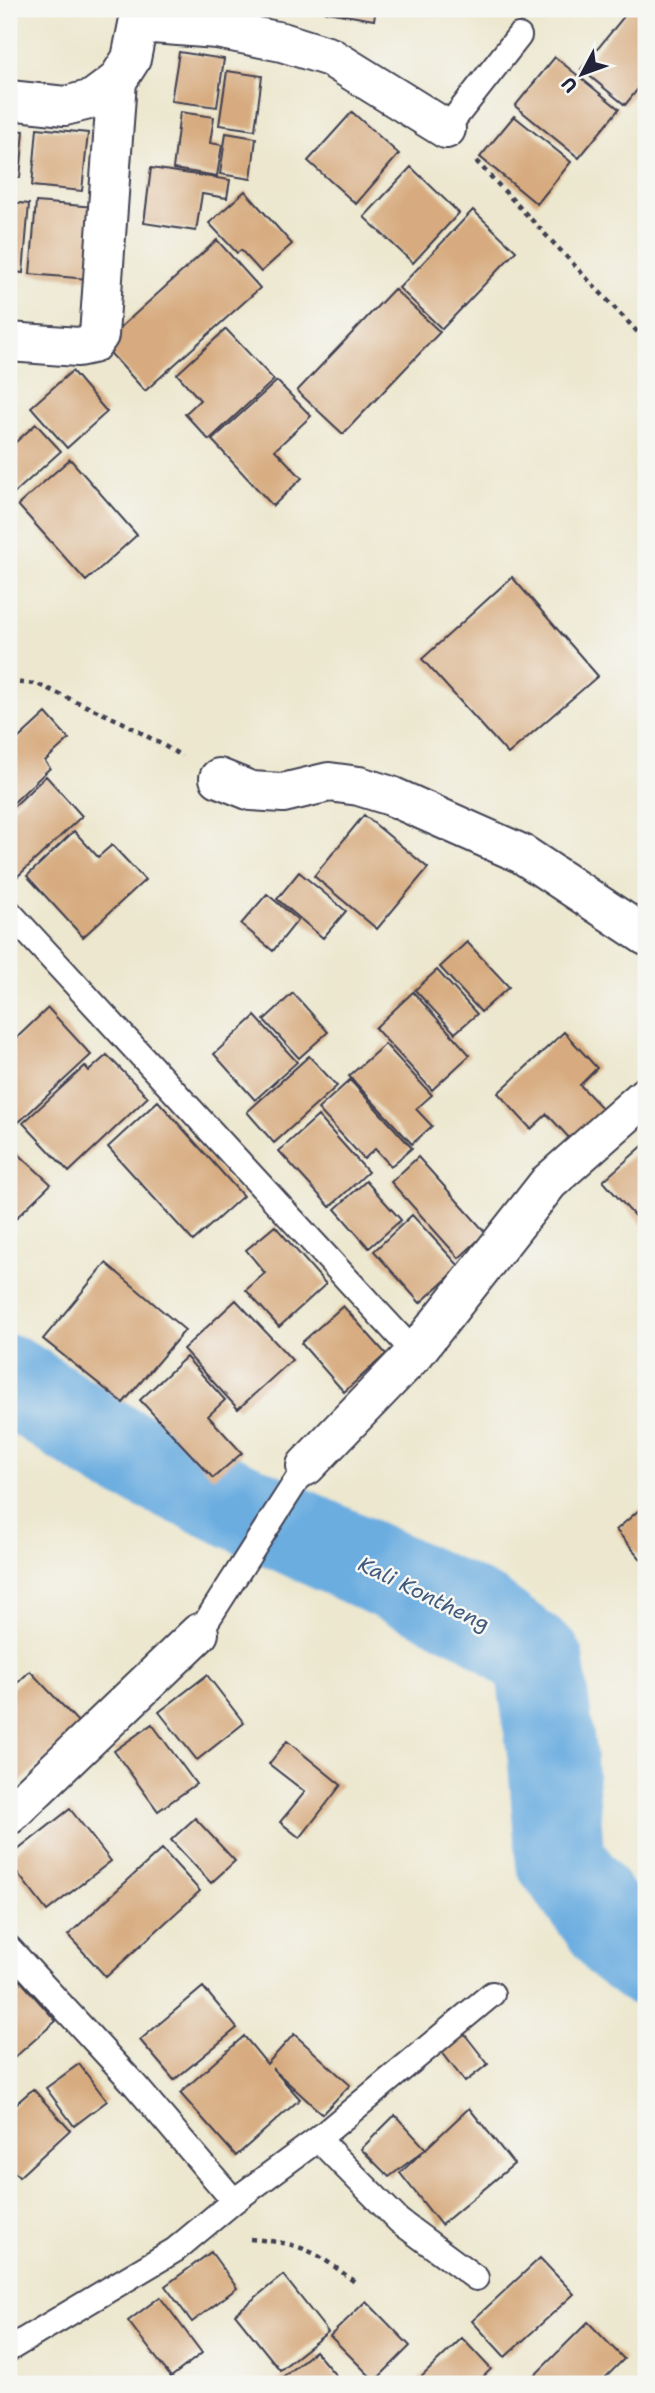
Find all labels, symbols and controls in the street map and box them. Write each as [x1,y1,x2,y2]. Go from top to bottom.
north arrow [546,38,616,108]
text: U [556,72,583,98]
water label: Kali Kontheng [354,1550,494,1638]

